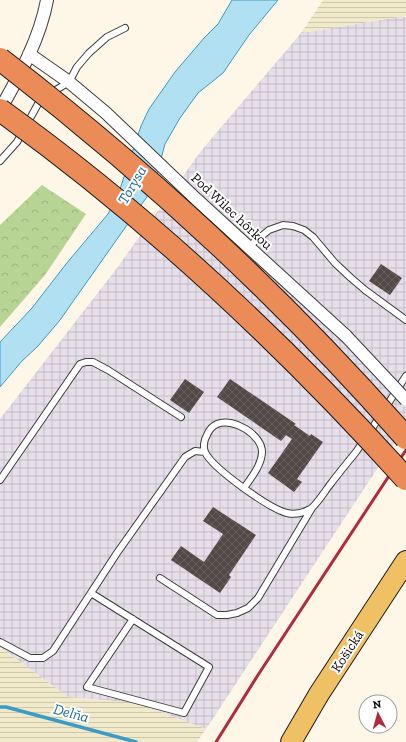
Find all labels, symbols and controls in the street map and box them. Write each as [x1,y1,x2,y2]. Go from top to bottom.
water label: Torysa [114,163,150,207]
street label: Pod Wilec hôrkou [187,169,276,253]
street label: Košická [328,627,367,675]
north arrow [358,694,398,734]
text: N [372,698,382,711]
water label: Delňa [51,700,91,726]

